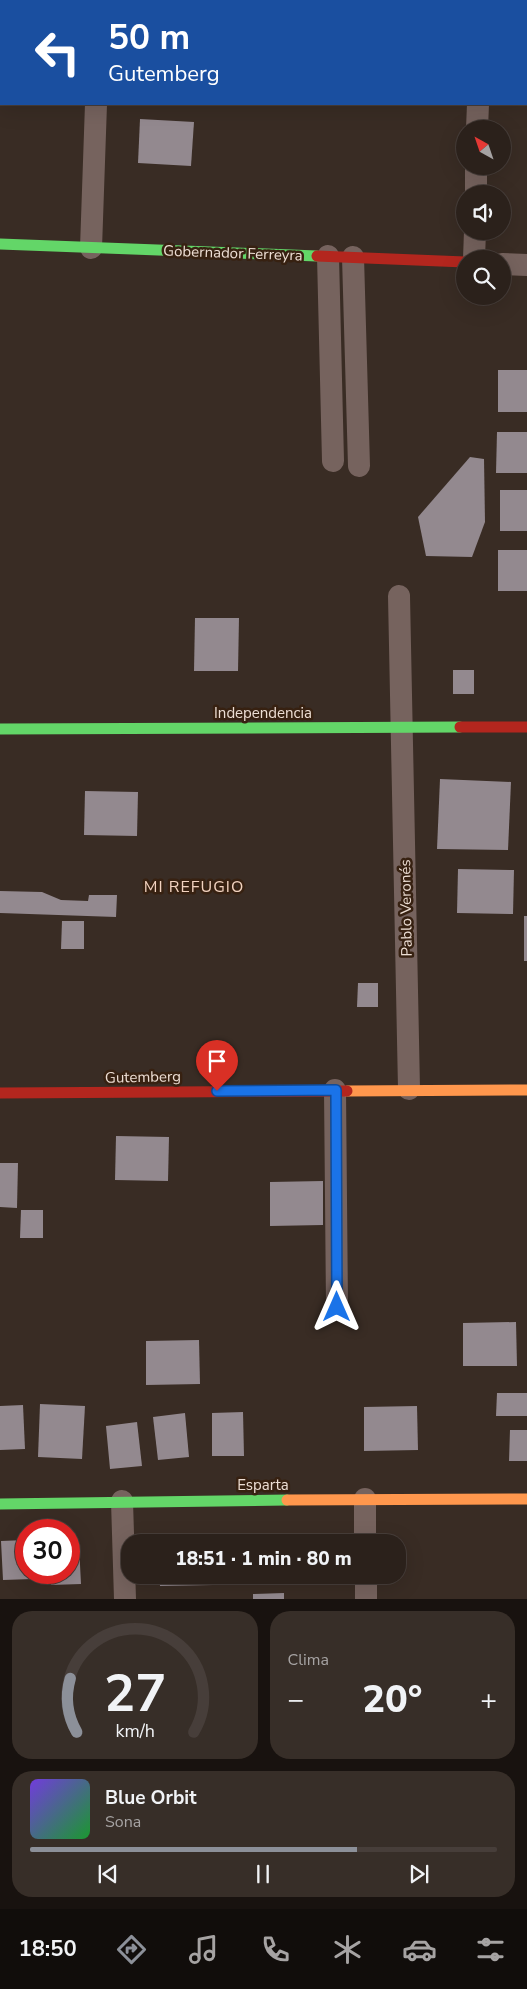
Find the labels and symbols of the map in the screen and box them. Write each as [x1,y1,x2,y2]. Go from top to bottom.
north arrow [456,120,511,175]
street label: Gobernador Ferreyra [163,241,303,265]
street label: Independencia [214,703,312,723]
street label: Pablo Veronés [395,859,417,957]
district label: MI REFUGIO [144,876,244,898]
pin [196,1040,238,1091]
street label: Gutemberg [105,1066,181,1088]
position arrow [310,1280,362,1332]
street label: Esparta [237,1475,289,1495]
speed limit sign: 30 [15,1519,80,1584]

